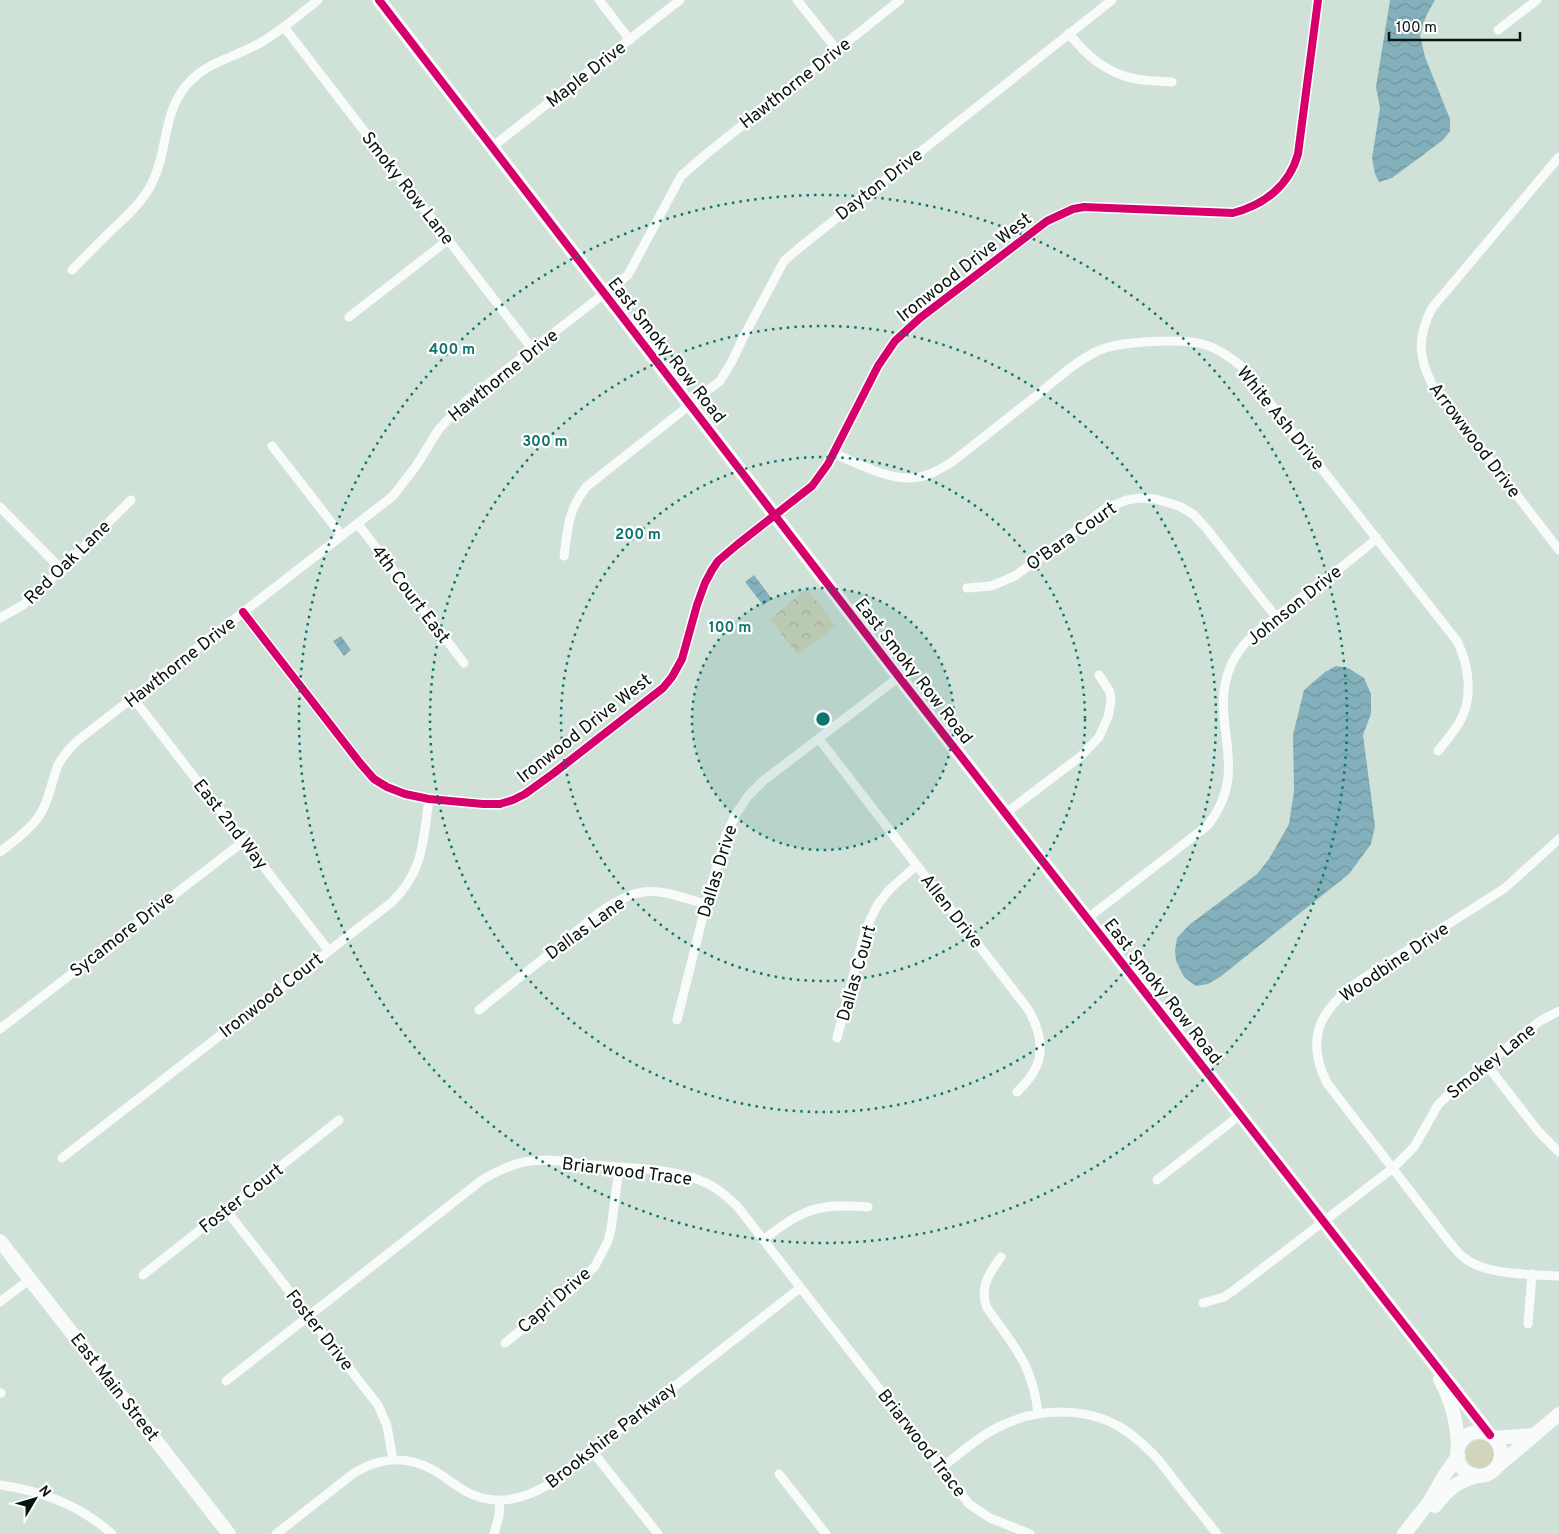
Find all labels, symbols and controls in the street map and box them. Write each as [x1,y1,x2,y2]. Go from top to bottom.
scale bar [1389,10,1520,42]
text: 100 m [1396,19,1437,38]
street label: Hawthorne Drive [736,34,856,135]
street label: Maple Drive [542,37,631,114]
street label: Smoky Row Lane [355,128,458,250]
street label: Dayton Drive [832,144,928,226]
street label: Ironwood Drive West [893,208,1037,328]
street label: East Smoky Row Road [602,273,730,429]
street label: Hawthorne Drive [444,325,564,428]
text: 400 m [429,341,475,360]
street label: White Ash Drive [1231,362,1329,476]
street label: Arrowwood Drive [1423,379,1525,503]
text: 300 m [522,433,568,452]
street label: O'Bara Court [1022,498,1122,577]
street label: Red Oak Lane [20,516,116,610]
text: 200 m [615,526,661,545]
street label: 4th Court East [365,541,454,649]
street label: Johnson Drive [1243,561,1347,651]
street label: East Smoky Row Road [849,594,977,750]
street label: Hawthorne Drive [121,613,241,714]
text: 100 m [709,619,751,638]
street label: Ironwood Drive West [513,669,657,789]
centre of rings [814,710,832,728]
street label: East 2nd Way [187,775,272,875]
street label: Dallas Drive [693,822,743,921]
street label: Allen Drive [915,870,987,954]
street label: Sycamore Drive [66,887,180,983]
street label: Dallas Lane [542,893,630,966]
street label: East Smoky Row Road [1098,914,1226,1070]
street label: Woodbine Drive [1336,918,1454,1008]
street label: Dallas Court [833,923,882,1024]
street label: Ironwood Court [215,949,328,1044]
street label: Smokey Lane [1443,1019,1541,1105]
street label: Briarwood Trace [560,1153,693,1192]
street label: Foster Court [195,1159,289,1239]
street label: Capri Drive [514,1263,596,1339]
street label: Foster Drive [280,1286,358,1376]
street label: East Main Street [64,1329,163,1447]
street label: Brookshire Parkway [542,1378,682,1495]
street label: Briarwood Trace [871,1385,970,1503]
north arrow [10,1474,60,1524]
text: N [34,1483,54,1501]

